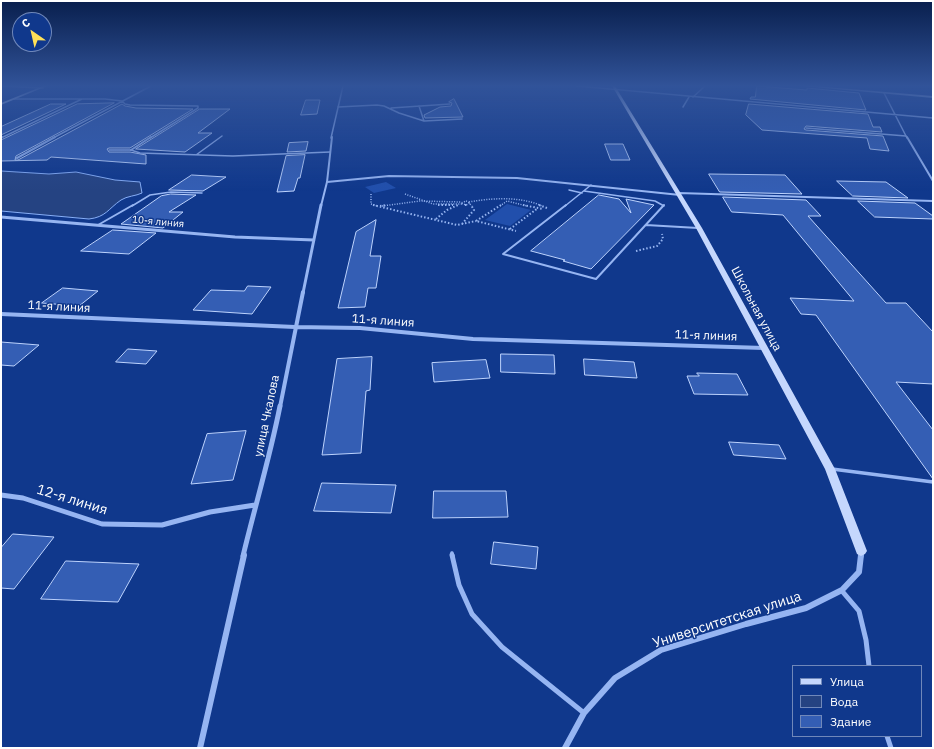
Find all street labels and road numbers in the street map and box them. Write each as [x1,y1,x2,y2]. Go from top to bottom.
street label: 10-я линия [131,214,185,230]
street label: Школьная улица [728,264,784,354]
street label: 11-я линия [27,298,91,316]
street label: 11-я линия [351,312,415,330]
street label: 11-я линия [674,328,738,344]
street label: улица Чкалова [251,374,283,458]
street label: 12-я линия [35,481,109,519]
street label: Университетская улица [651,588,803,652]

